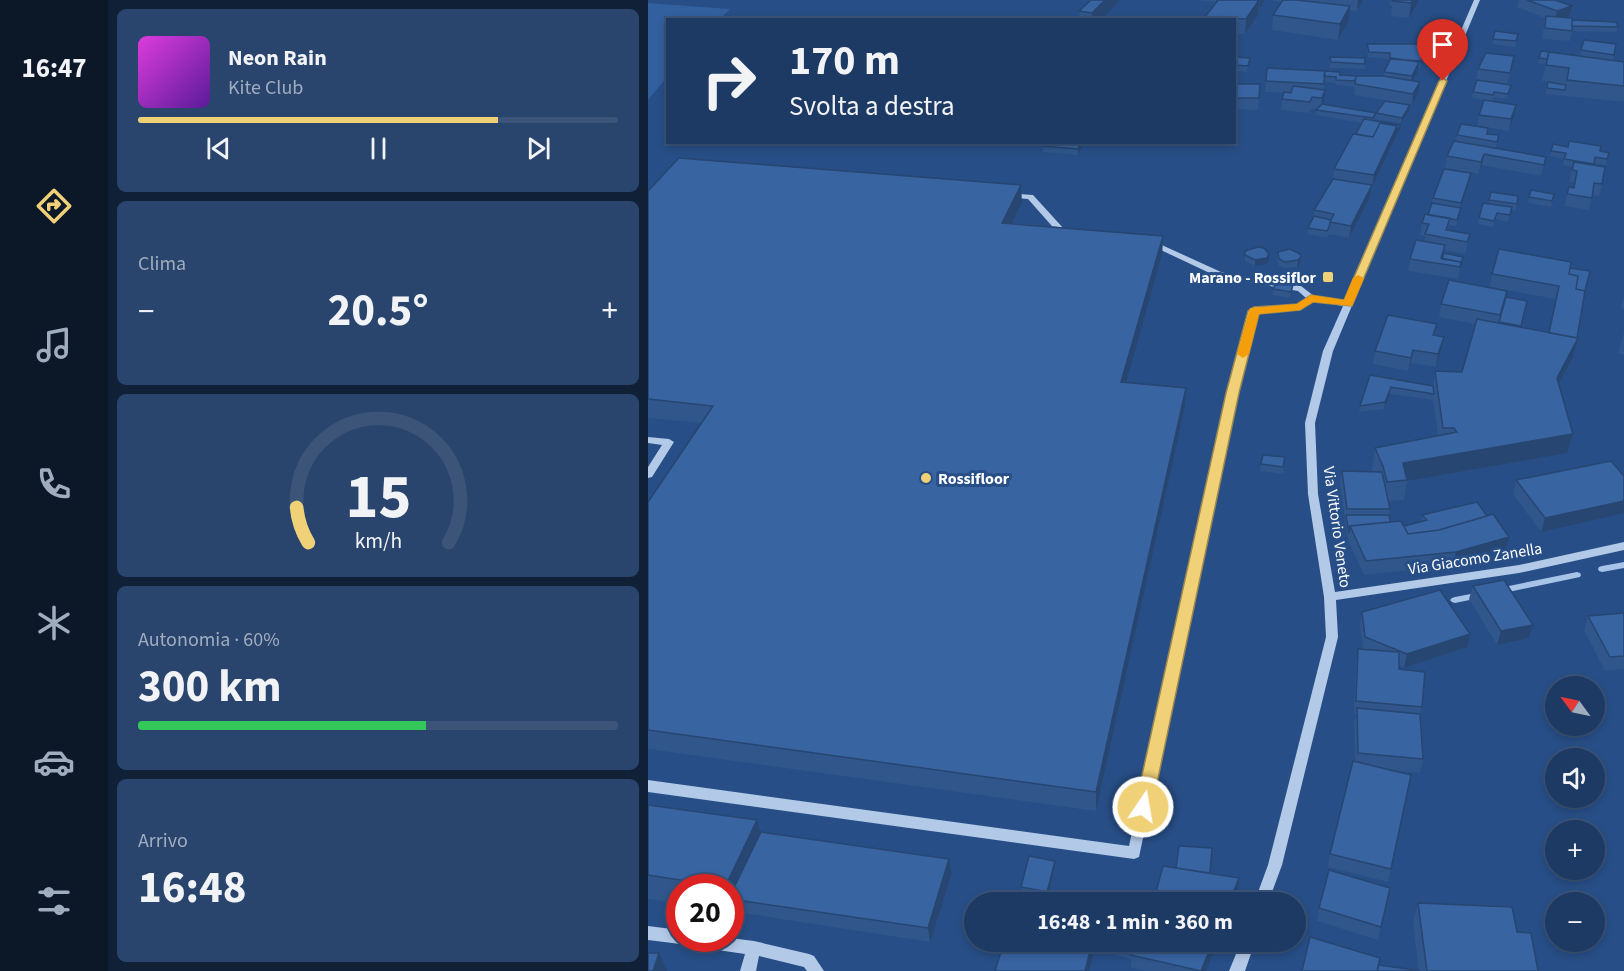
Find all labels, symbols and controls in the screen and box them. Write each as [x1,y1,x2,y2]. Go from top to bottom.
pin [1417,19,1468,81]
icon: arrive [1426,28,1459,61]
text: 170 m [789,31,900,91]
text: Neon Rain [228,42,327,74]
icon: right [690,42,768,120]
text: 16:47 [21,49,87,88]
text: Kite Club [228,74,303,102]
text: Svolta a destra [789,87,955,126]
icon: previous [202,132,235,165]
icon: pause [362,132,395,165]
icon: next [522,132,555,165]
icon: directions [33,185,75,227]
text: Clima [138,250,186,278]
place label: Marano - Rossiflor [1189,267,1317,289]
marker: Marano - Rossiflor [1321,270,1335,284]
text: 20.5° [327,279,429,343]
text: − [138,288,154,335]
text: + [602,288,618,335]
icon: music [33,324,75,366]
text: 15 [345,453,411,542]
icon: phone [33,463,75,505]
street label: Via Vittorio Veneto [1318,465,1356,589]
place label: Rossifloor [938,468,1010,490]
marker: Rossifloor [919,471,933,485]
text: km/h [354,526,402,557]
street label: Via Giacomo Zanella [1407,538,1544,580]
icon: climate [33,602,75,644]
text: Autonomia · 60% [138,626,280,654]
text: 300 km [138,655,282,719]
north arrow [1545,676,1605,736]
map controls [1545,676,1605,952]
icon: car [33,741,75,783]
button: sound [1545,748,1605,808]
position arrow [1111,775,1175,839]
button: + [1545,820,1605,880]
text: Arrivo [138,827,188,855]
text: 16:48 [138,856,247,920]
speed limit sign: 20 [666,874,744,952]
icon: filters [33,880,75,922]
button: − [1545,892,1605,952]
text: 16:48 · 1 min · 360 m [1037,906,1233,938]

